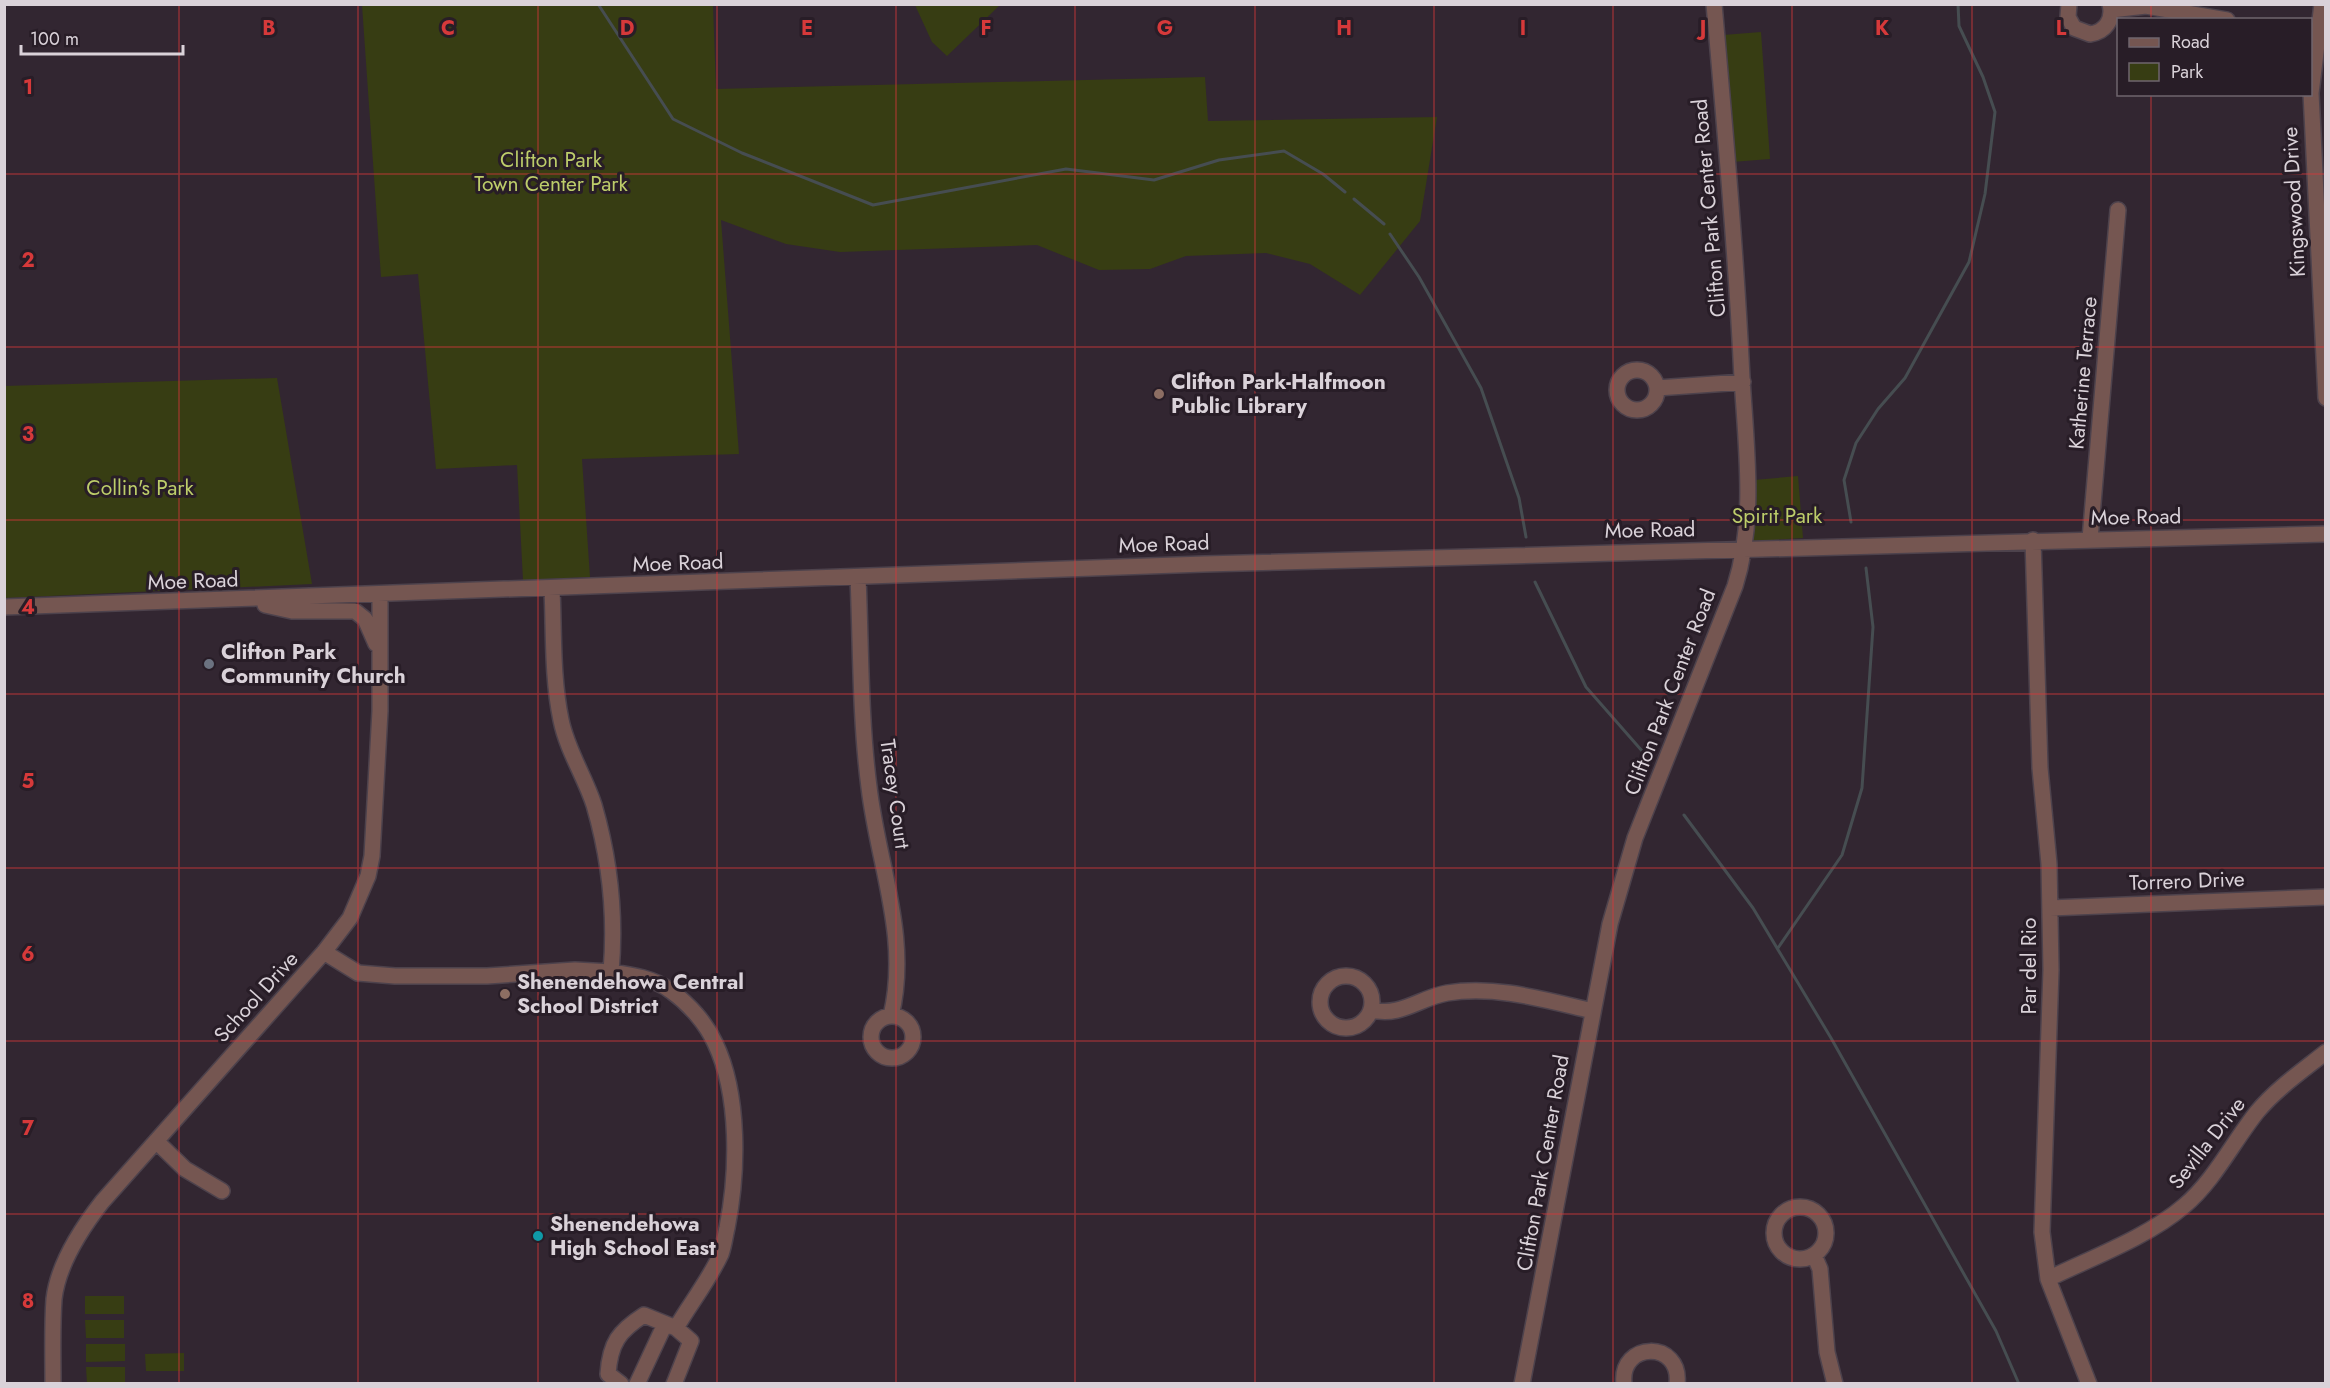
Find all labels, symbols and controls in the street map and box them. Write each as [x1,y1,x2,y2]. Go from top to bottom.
text: B [262,14,276,43]
text: C [441,14,455,43]
text: D [620,14,634,43]
text: E [801,14,813,43]
text: F [980,14,992,43]
text: G [1157,14,1173,43]
text: H [1336,14,1352,43]
text: I [1520,14,1526,43]
text: J [1696,14,1706,43]
text: K [1875,14,1889,43]
text: L [2056,14,2067,43]
scale bar [21,18,183,56]
legend [2117,18,2312,96]
text: 100 m [30,26,79,52]
text: Road [2171,29,2210,55]
text: Park [2171,59,2203,85]
text: 1 [23,73,33,102]
street label: Clifton Park Center Road [1685,98,1733,318]
street label: Kingswood Drive [2275,126,2313,278]
park label: Clifton Park Town Center Park [474,145,628,199]
text: 2 [21,246,35,275]
street label: Katherine Terrace [2061,295,2105,451]
place label: Clifton Park-Halfmoon Public Library [1171,367,1386,421]
marker: Clifton Park-Halfmoon Public Library [1152,387,1166,401]
text: 3 [22,420,34,449]
park label: Collin's Park [86,473,194,503]
park label: Spirit Park [1732,501,1823,531]
street label: Moe Road [2090,501,2182,533]
street label: Moe Road [1604,514,1696,546]
street label: Moe Road [1118,527,1210,561]
street label: Moe Road [632,546,724,580]
street label: Moe Road [147,564,239,598]
street label: Clifton Park Center Road [1617,584,1723,800]
text: 4 [21,593,35,622]
place label: Clifton Park Community Church [221,637,406,691]
marker: Clifton Park Community Church [202,657,216,671]
street label: Tracey Court [872,737,918,851]
text: 5 [22,767,35,796]
street label: Torrero Drive [2129,864,2245,898]
street label: Par del Rio [2014,917,2044,1015]
text: 6 [21,940,35,969]
street label: School Drive [207,945,305,1049]
place label: Shenendehowa Central School District [517,967,744,1021]
marker: Shenendehowa Central School District [498,987,512,1001]
street label: Clifton Park Center Road [1509,1052,1577,1274]
street label: Sevilla Drive [2161,1090,2253,1195]
text: 7 [22,1114,35,1143]
place label: Shenendehowa High School East [550,1209,716,1263]
marker: Shenendehowa High School East [531,1229,545,1243]
text: 8 [22,1287,34,1316]

